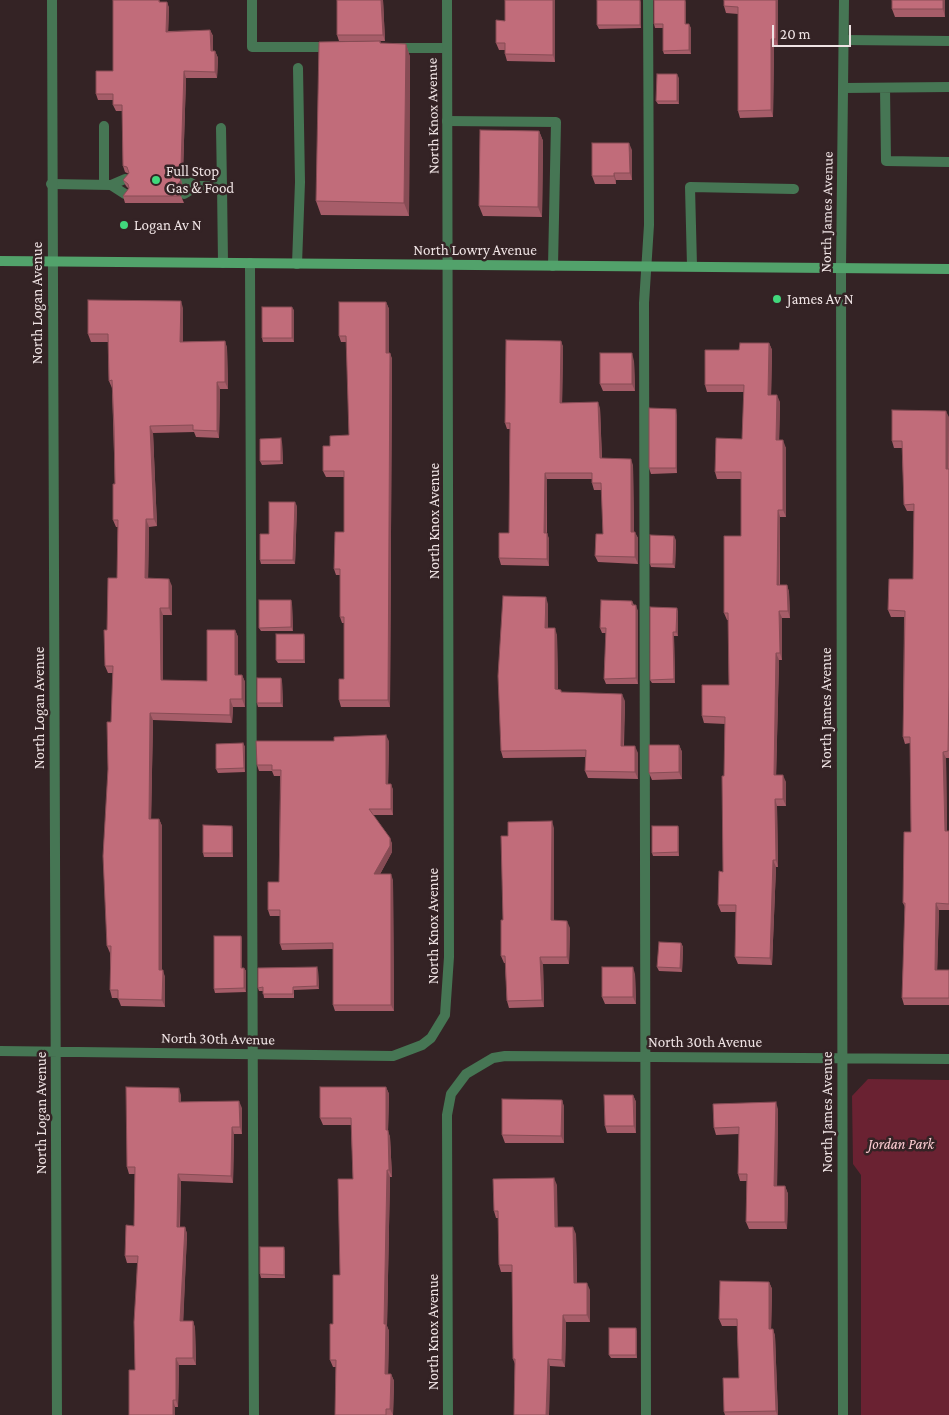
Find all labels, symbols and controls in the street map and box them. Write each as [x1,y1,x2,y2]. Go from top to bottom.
scale bar [774,15,853,47]
text: 20 m [780,26,811,42]
street label: North Knox Avenue [423,58,443,174]
street label: North James Avenue [817,151,837,273]
place label: Full Stop Gas & Food [166,162,234,197]
marker: Full Stop Gas & Food [150,174,162,186]
place label: Logan Av N [134,216,202,234]
marker: Logan Av N [118,219,130,231]
street label: North Lowry Avenue [413,241,537,259]
street label: North Logan Avenue [28,242,46,364]
place label: James Av N [787,290,854,308]
marker: James Av N [771,293,783,305]
street label: North Knox Avenue [425,463,443,579]
street label: North Logan Avenue [30,647,48,769]
street label: North James Avenue [817,647,835,769]
street label: North Knox Avenue [424,868,442,984]
street label: North 30th Avenue [161,1029,275,1049]
street label: North 30th Avenue [648,1033,762,1051]
street label: North James Avenue [818,1051,836,1173]
street label: North Logan Avenue [32,1052,50,1174]
park label: Jordan Park [868,1135,934,1153]
street label: North Knox Avenue [424,1274,442,1390]

